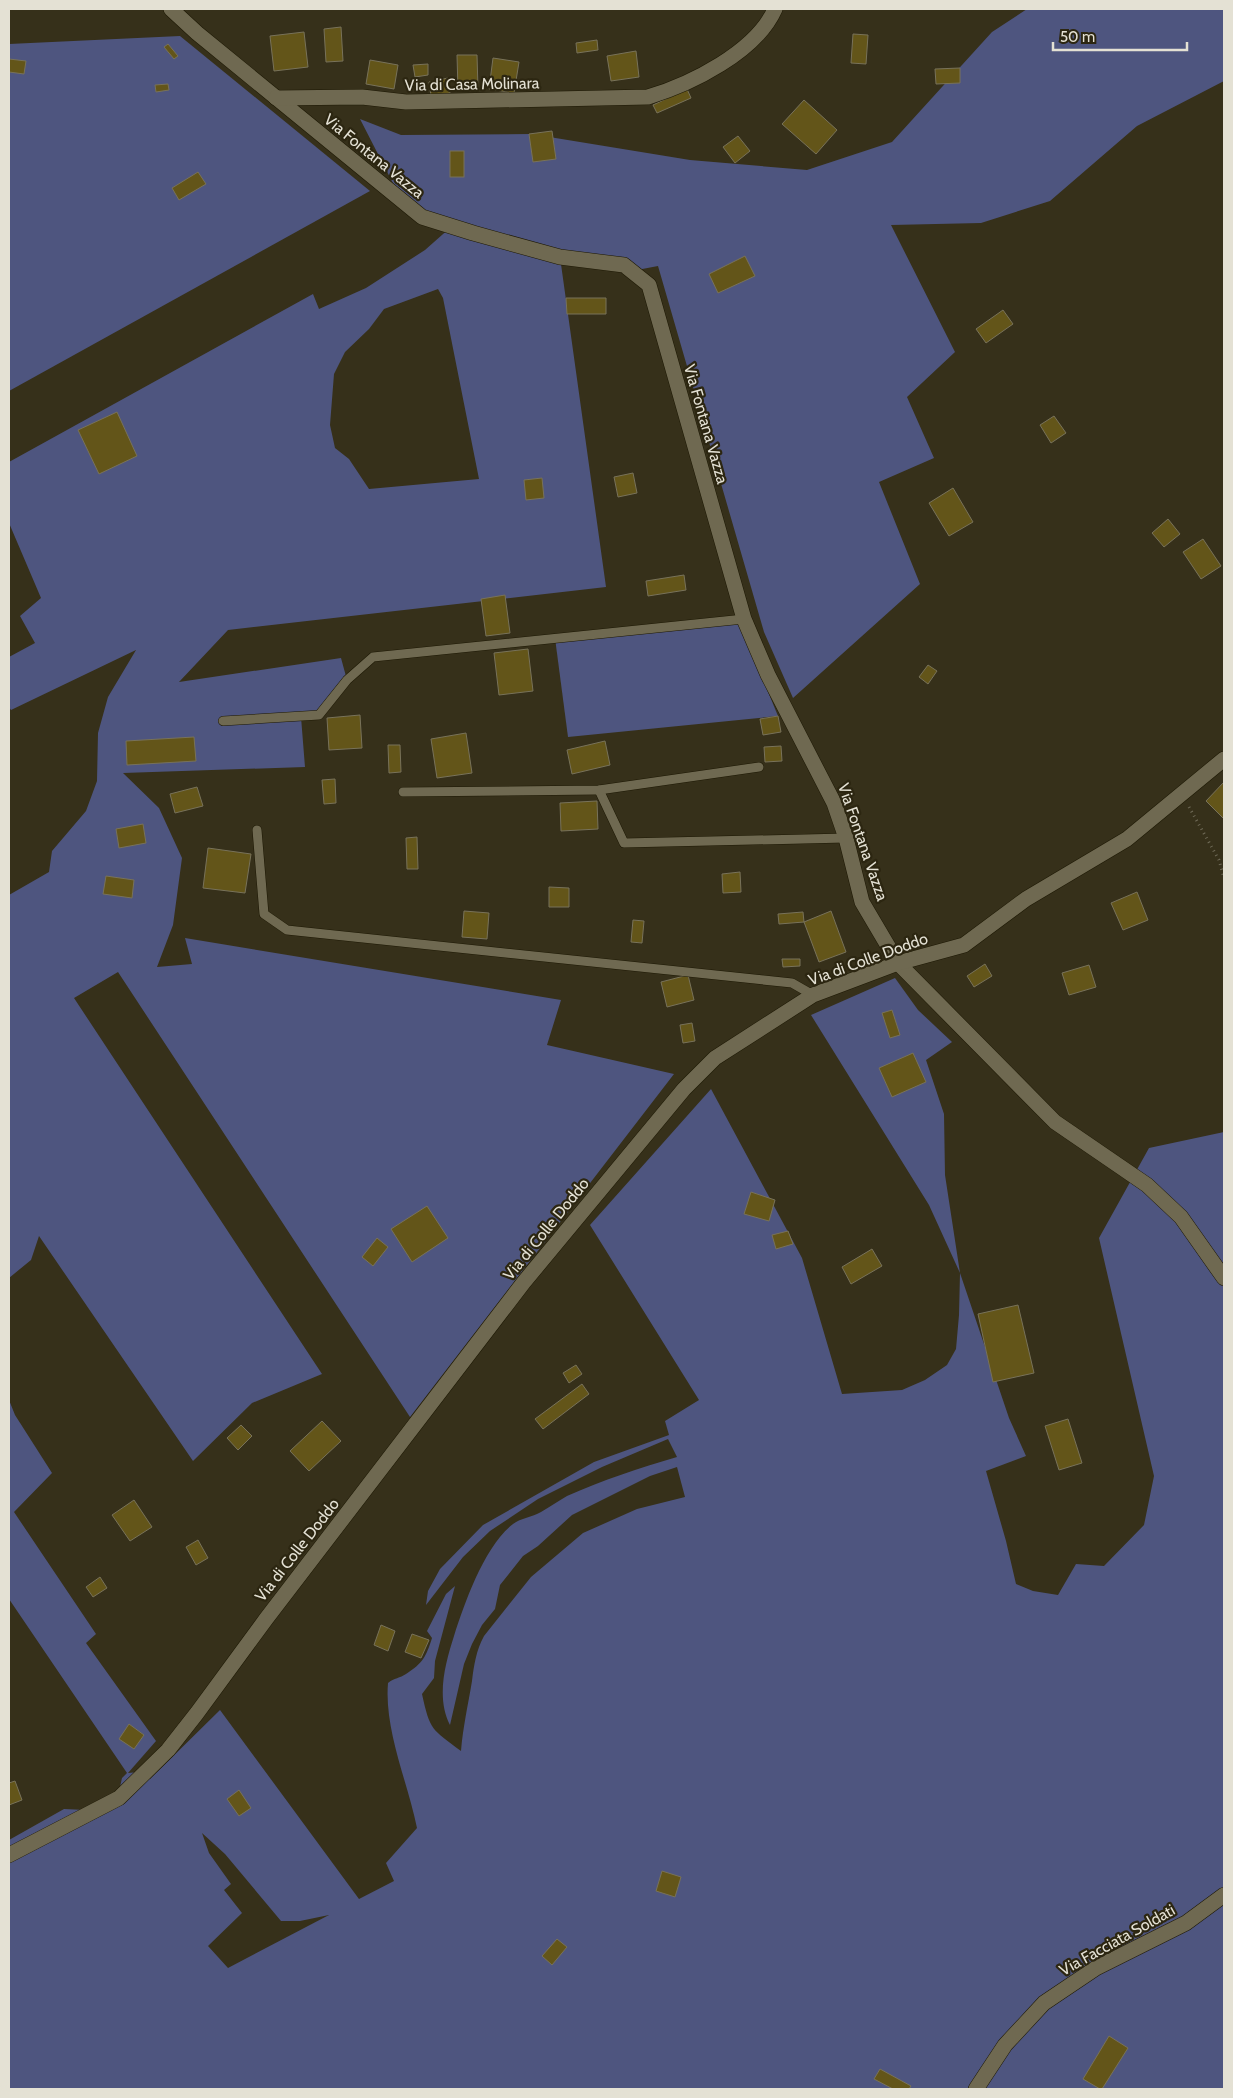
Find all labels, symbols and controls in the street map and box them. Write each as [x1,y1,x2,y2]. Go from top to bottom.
scale bar [1053,20,1187,52]
text: 50 m [1060,28,1095,46]
street label: Via di Casa Molinara [405,73,540,95]
street label: Via Fontana Vazza [320,110,428,202]
street label: Via Fontana Vazza [680,362,732,486]
street label: Via Fontana Vazza [834,781,892,904]
street label: Via di Colle Doddo [806,929,930,989]
street label: Via di Colle Doddo [499,1174,593,1284]
street label: Via di Colle Doddo [251,1495,343,1605]
street label: Via Facciata Soldati [1056,1900,1178,1980]

